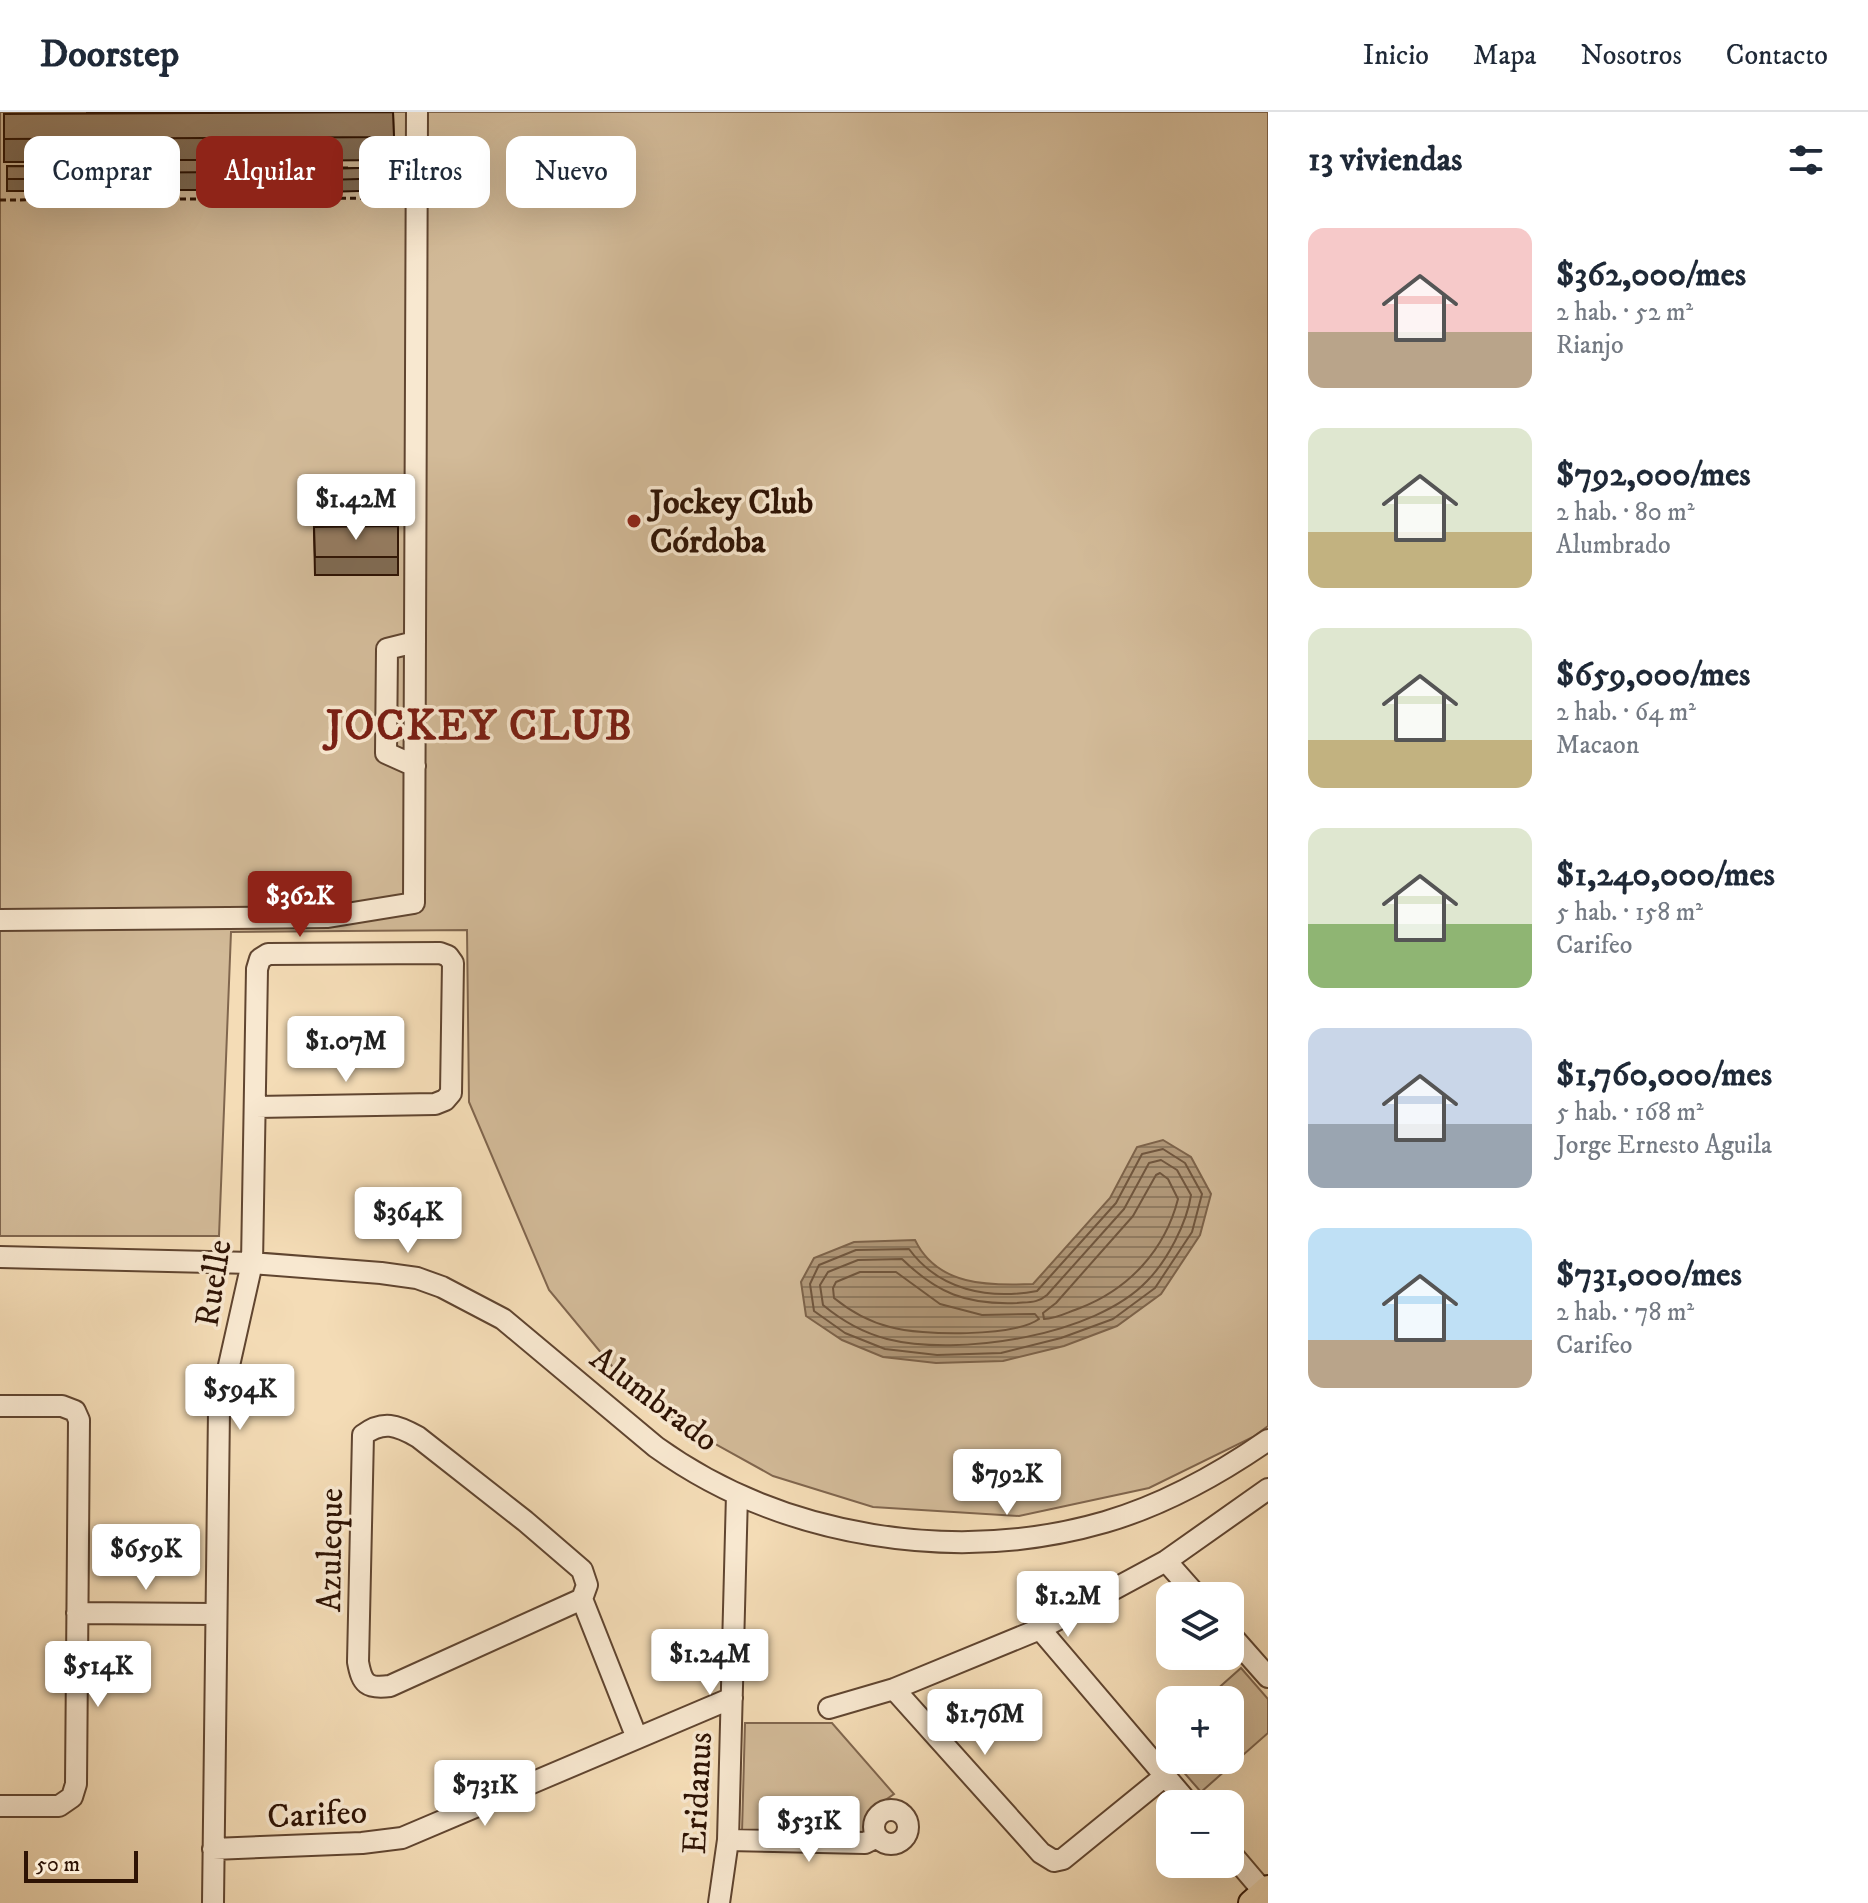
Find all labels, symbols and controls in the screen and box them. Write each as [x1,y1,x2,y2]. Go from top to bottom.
text: Doorstep [40,31,179,79]
text: Inicio [1363,38,1429,73]
text: Mapa [1473,38,1536,73]
text: Nosotros [1580,38,1682,73]
text: Contacto [1726,38,1828,73]
chip: Comprar [24,136,180,208]
chip: Alquilar [196,136,343,208]
chip: Filtros [359,136,490,208]
chip: Nuevo [506,136,636,208]
icon: filters [1784,138,1828,182]
text: 13 viviendas [1308,139,1462,181]
text: $362,000/mes [1556,254,1746,296]
icon: home [1372,260,1468,356]
text: 2 hab. · 52 m² [1556,296,1693,329]
text: Rianjo [1556,329,1624,362]
text: $792,000/mes [1556,454,1751,496]
icon: home [1372,460,1468,556]
pin: $1.42M [291,474,421,542]
place label: Jockey Club Córdoba [646,482,813,563]
text: $1.42M [315,483,397,516]
text: 2 hab. · 80 m² [1556,496,1695,529]
marker: Jockey Club Córdoba [625,512,643,530]
text: Alumbrado [1556,529,1671,562]
text: $659,000/mes [1556,654,1750,696]
icon: home [1372,660,1468,756]
text: 2 hab. · 64 m² [1556,696,1696,729]
district label: JOCKEY CLUB [322,701,634,753]
text: Macaon [1556,729,1639,762]
text: $1,240,000/mes [1556,854,1775,896]
icon: home [1372,860,1468,956]
pin: $362K [244,871,356,939]
text: $362K [266,880,334,913]
text: 5 hab. · 158 m² [1556,896,1703,929]
text: Carifeo [1556,929,1632,962]
pin: $1.07M [281,1016,411,1084]
text: $1.07M [305,1025,387,1058]
text: $1,760,000/mes [1556,1054,1772,1096]
icon: home [1372,1060,1468,1156]
text: 5 hab. · 168 m² [1556,1096,1704,1129]
text: Jorge Ernesto Aguila [1556,1129,1772,1162]
pin: $364K [352,1187,464,1255]
text: $364K [373,1196,443,1229]
street label: Ruelle [186,1237,242,1330]
text: $731,000/mes [1556,1254,1742,1296]
icon: home [1372,1260,1468,1356]
text: 2 hab. · 78 m² [1556,1296,1694,1329]
text: Carifeo [1556,1329,1632,1362]
street label: Alumbrado [581,1338,726,1462]
pin: $594K [184,1364,296,1432]
text: $594K [203,1373,277,1406]
pin: $792K [951,1449,1063,1517]
text: $792K [971,1458,1043,1491]
street label: Azuleque [309,1488,353,1613]
pin: $659K [90,1524,202,1592]
text: $659K [110,1533,182,1566]
pin: $1.2M [1012,1571,1124,1639]
text: $1.2M [1035,1580,1101,1613]
map controls [1156,1582,1244,1878]
button: layers [1156,1582,1244,1670]
pin: $1.24M [645,1629,775,1697]
text: $1.24M [669,1638,751,1671]
pin: $514K [42,1641,154,1709]
text: $514K [63,1650,133,1683]
button: + [1156,1686,1244,1774]
pin: $1.76M [920,1689,1050,1757]
text: $1.76M [945,1698,1025,1731]
street label: Eridanus [674,1731,722,1855]
pin: $731K [429,1760,541,1828]
text: $731K [452,1769,518,1802]
button: − [1156,1790,1244,1878]
street label: Carifeo [266,1791,368,1839]
pin: $531K [753,1796,865,1864]
text: $531K [777,1805,841,1838]
scale bar [24,1847,138,1883]
text: 50 m [36,1851,80,1878]

